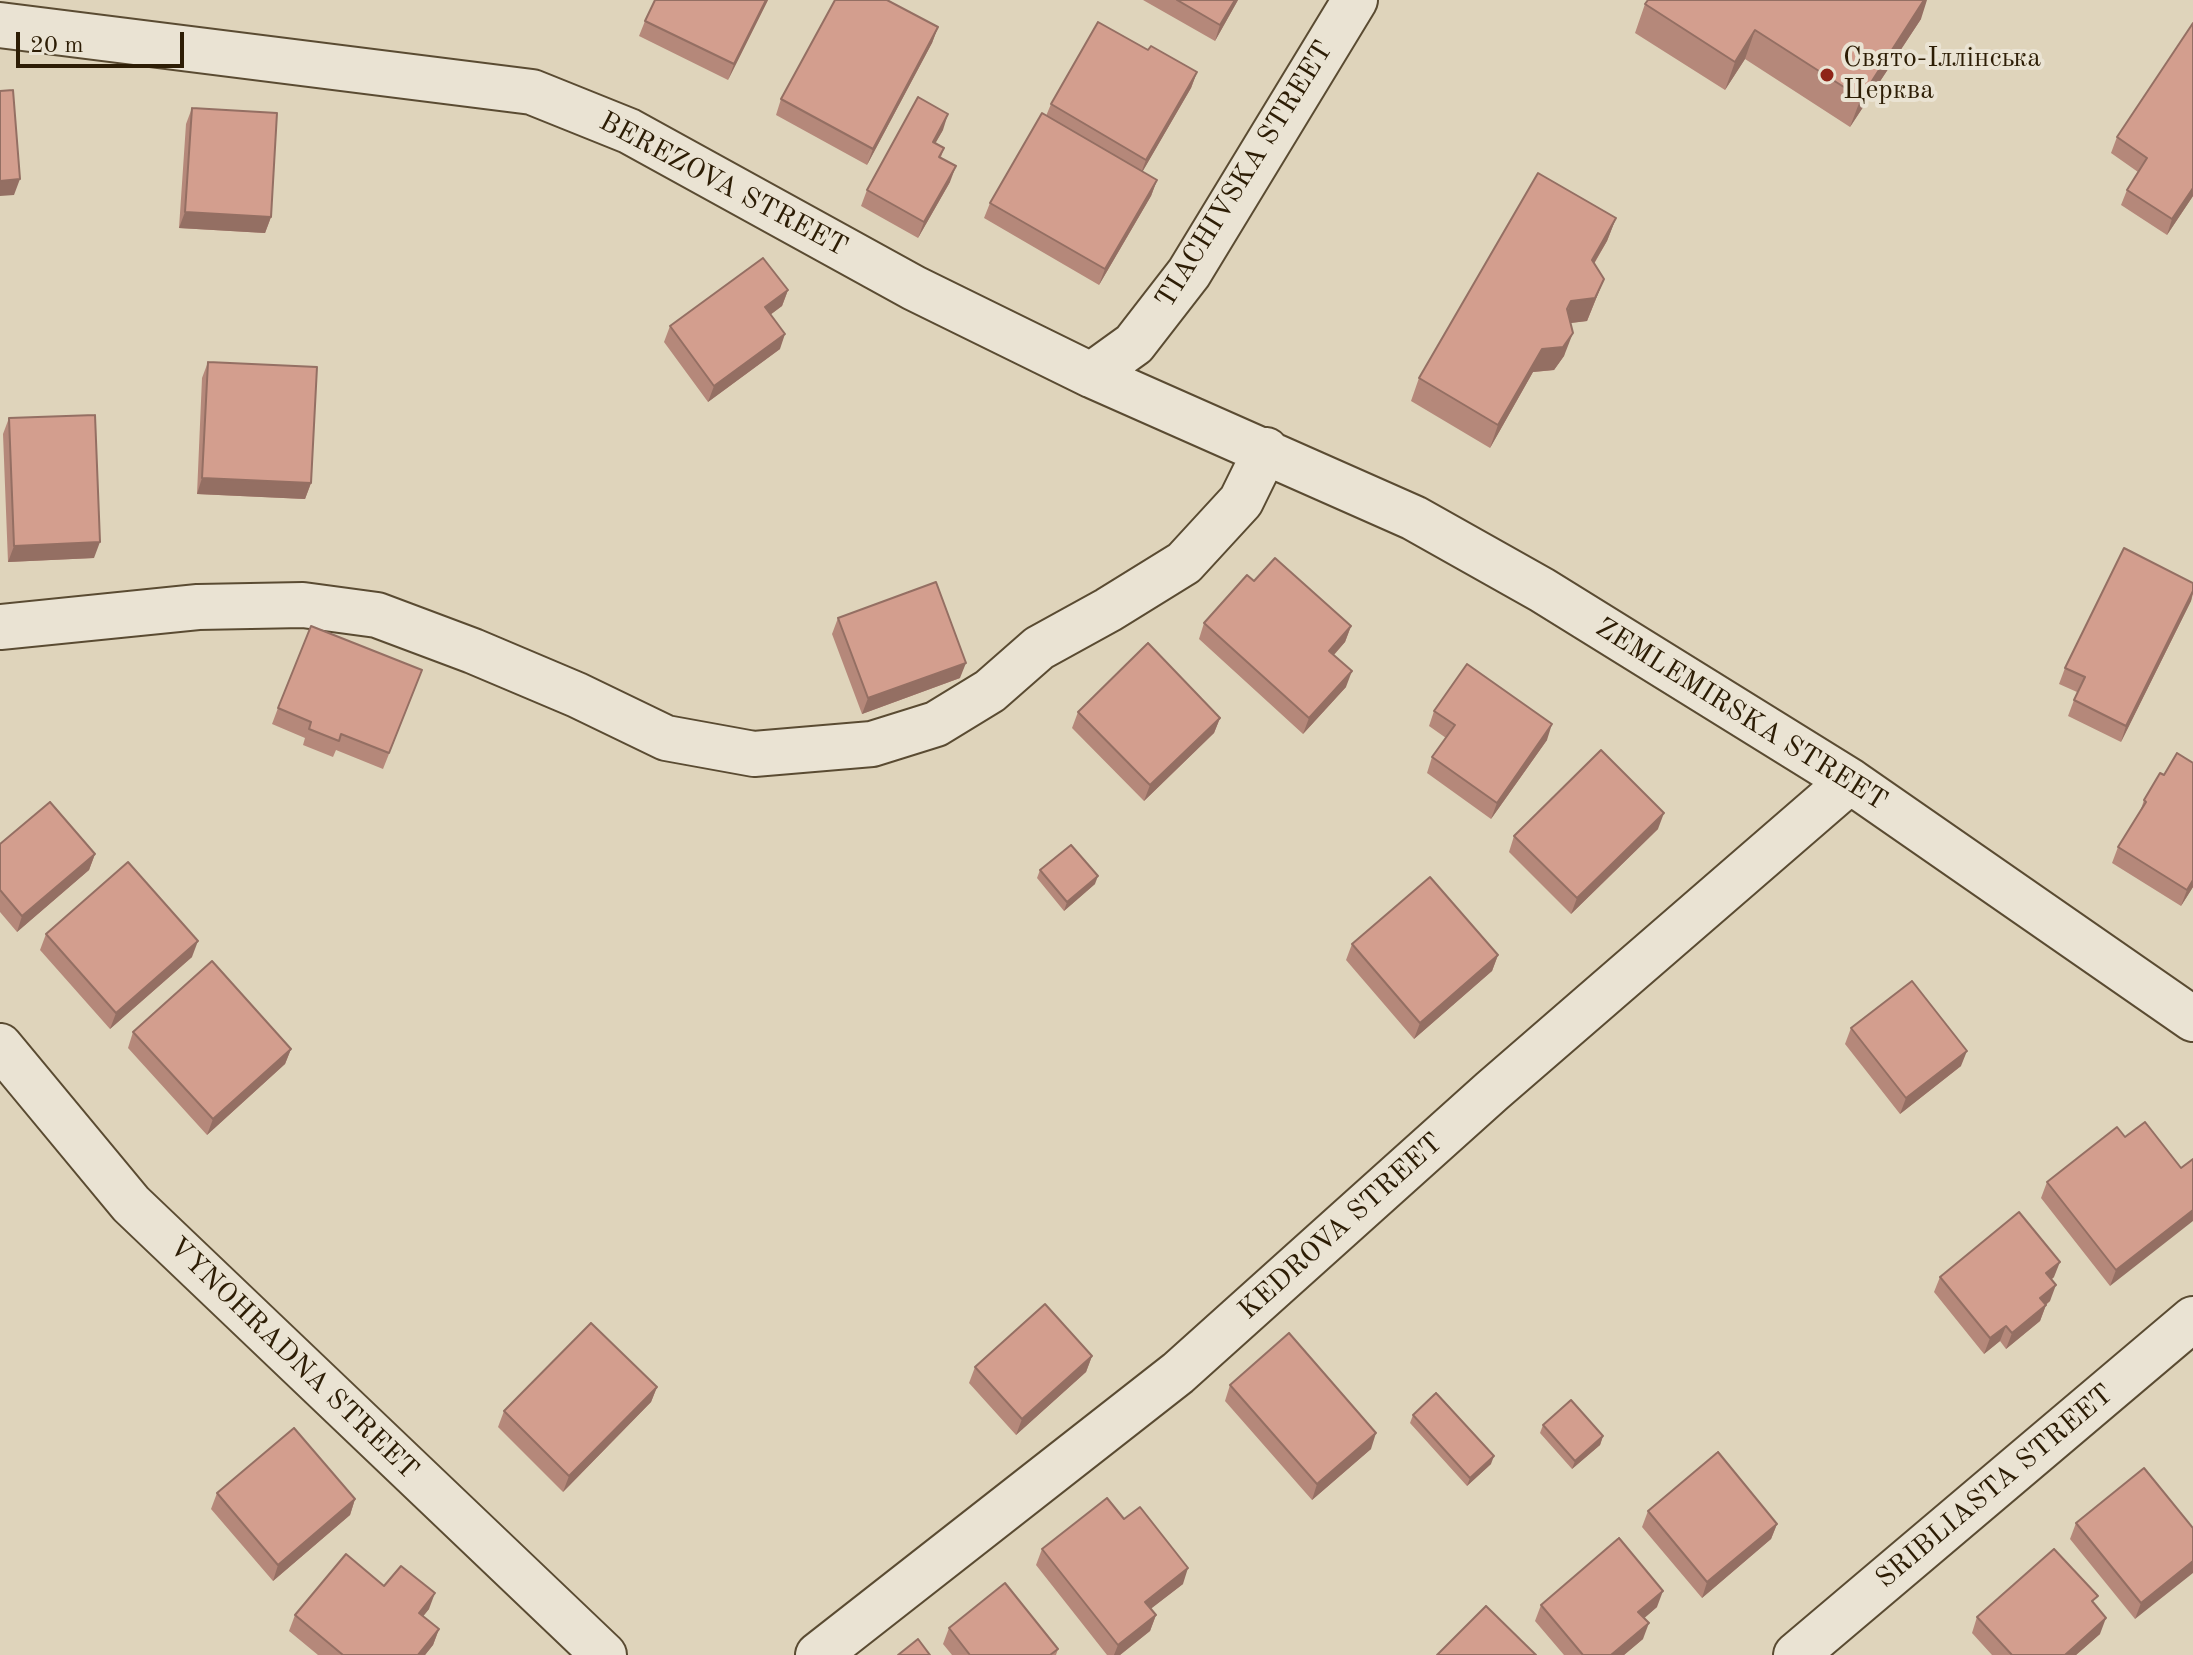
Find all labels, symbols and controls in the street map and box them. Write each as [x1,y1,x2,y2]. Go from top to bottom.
scale bar [20,16,188,66]
text: 20 m [30,34,84,58]
street label: TIACHIVSKA STREET [1149,35,1341,315]
place label: Свято-Іллінська Церква [1843,42,2041,108]
marker: Свято-Іллінська Церква [1818,66,1836,84]
street label: BEREZOVA STREET [593,105,853,265]
street label: ZEMLEMIRSKA STREET [1589,611,1893,819]
street label: KEDROVA STREET [1232,1127,1450,1327]
street label: VYNOHRADNA STREET [161,1231,425,1487]
street label: SRIBLIASTA STREET [1870,1378,2120,1596]

